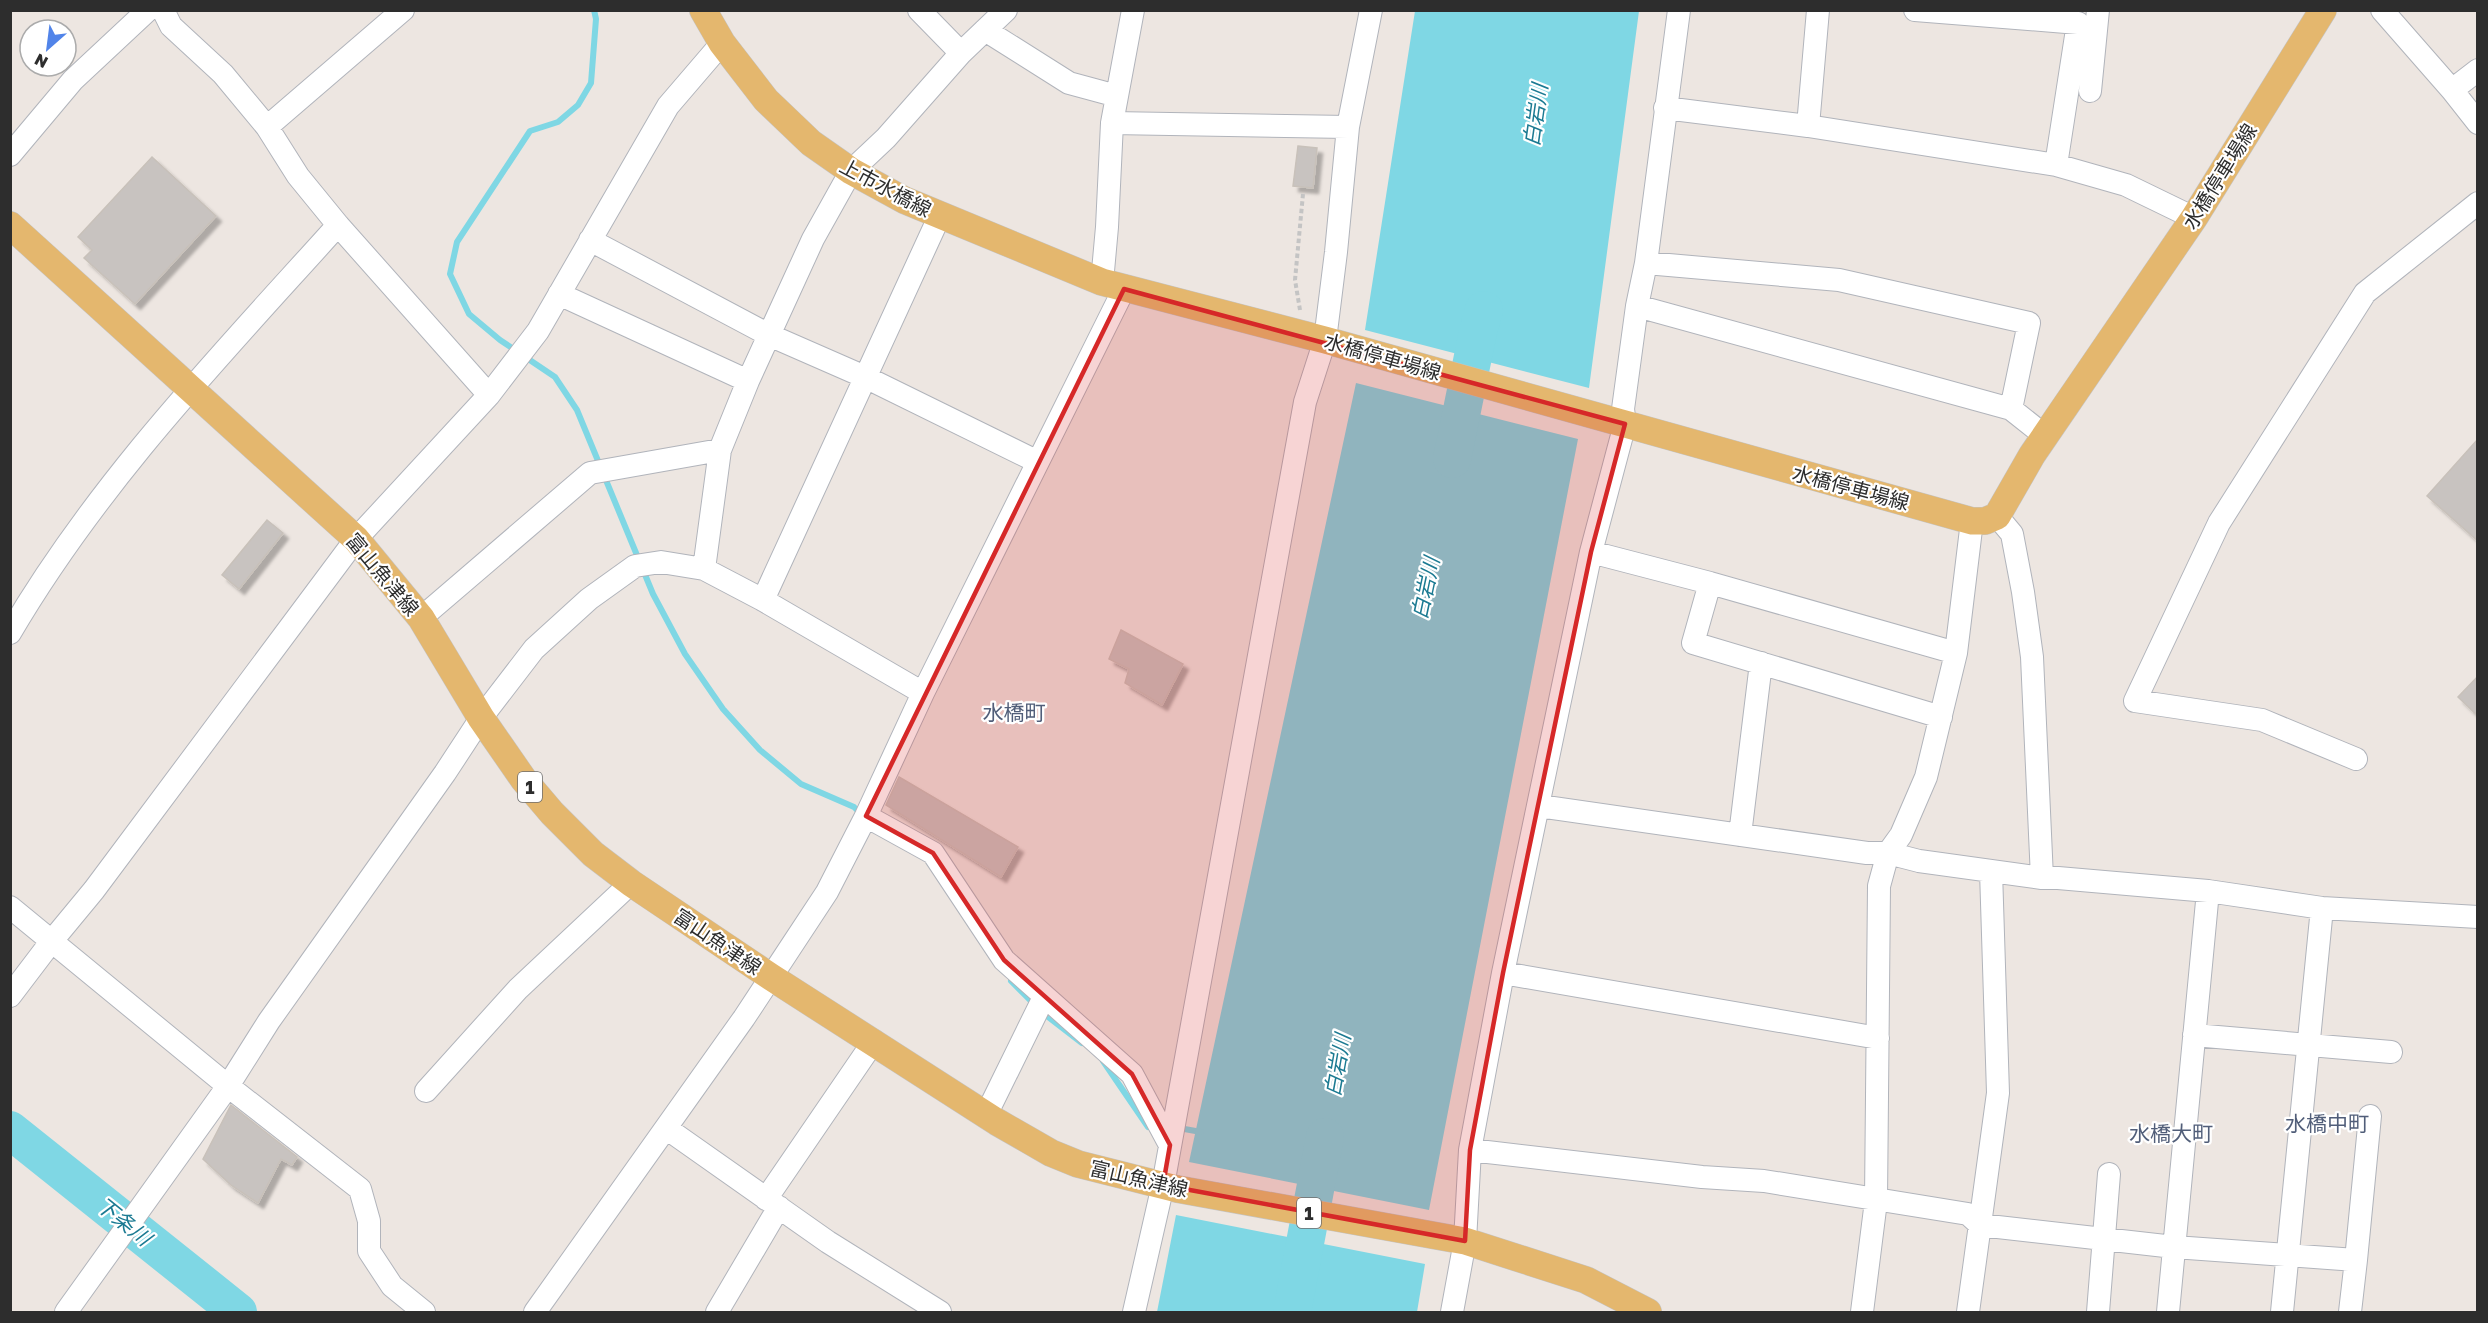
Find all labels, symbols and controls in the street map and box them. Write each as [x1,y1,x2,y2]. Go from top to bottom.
north arrow [18,18,78,78]
text: N [31,50,51,73]
water label: 白岩川 [1518,80,1553,148]
street label: 水橋停車場線 [2177,119,2261,233]
street label: 上市水橋線 [836,153,936,221]
street label: 水橋停車場線 [1322,328,1444,384]
street label: 水橋停車場線 [1790,460,1912,514]
street label: 富山魚津線 [342,528,424,620]
water label: 白岩川 [1406,553,1445,622]
district label: 水橋町 [983,699,1046,725]
road number: 1 [518,772,542,802]
street label: 富山魚津線 [670,903,766,979]
water label: 白岩川 [1319,1030,1356,1098]
district label: 水橋中町 [2285,1110,2369,1136]
district label: 水橋大町 [2129,1120,2213,1146]
street label: 富山魚津線 [1088,1155,1190,1201]
water label: 下条川 [91,1191,158,1252]
road number: 1 [1297,1198,1321,1228]

